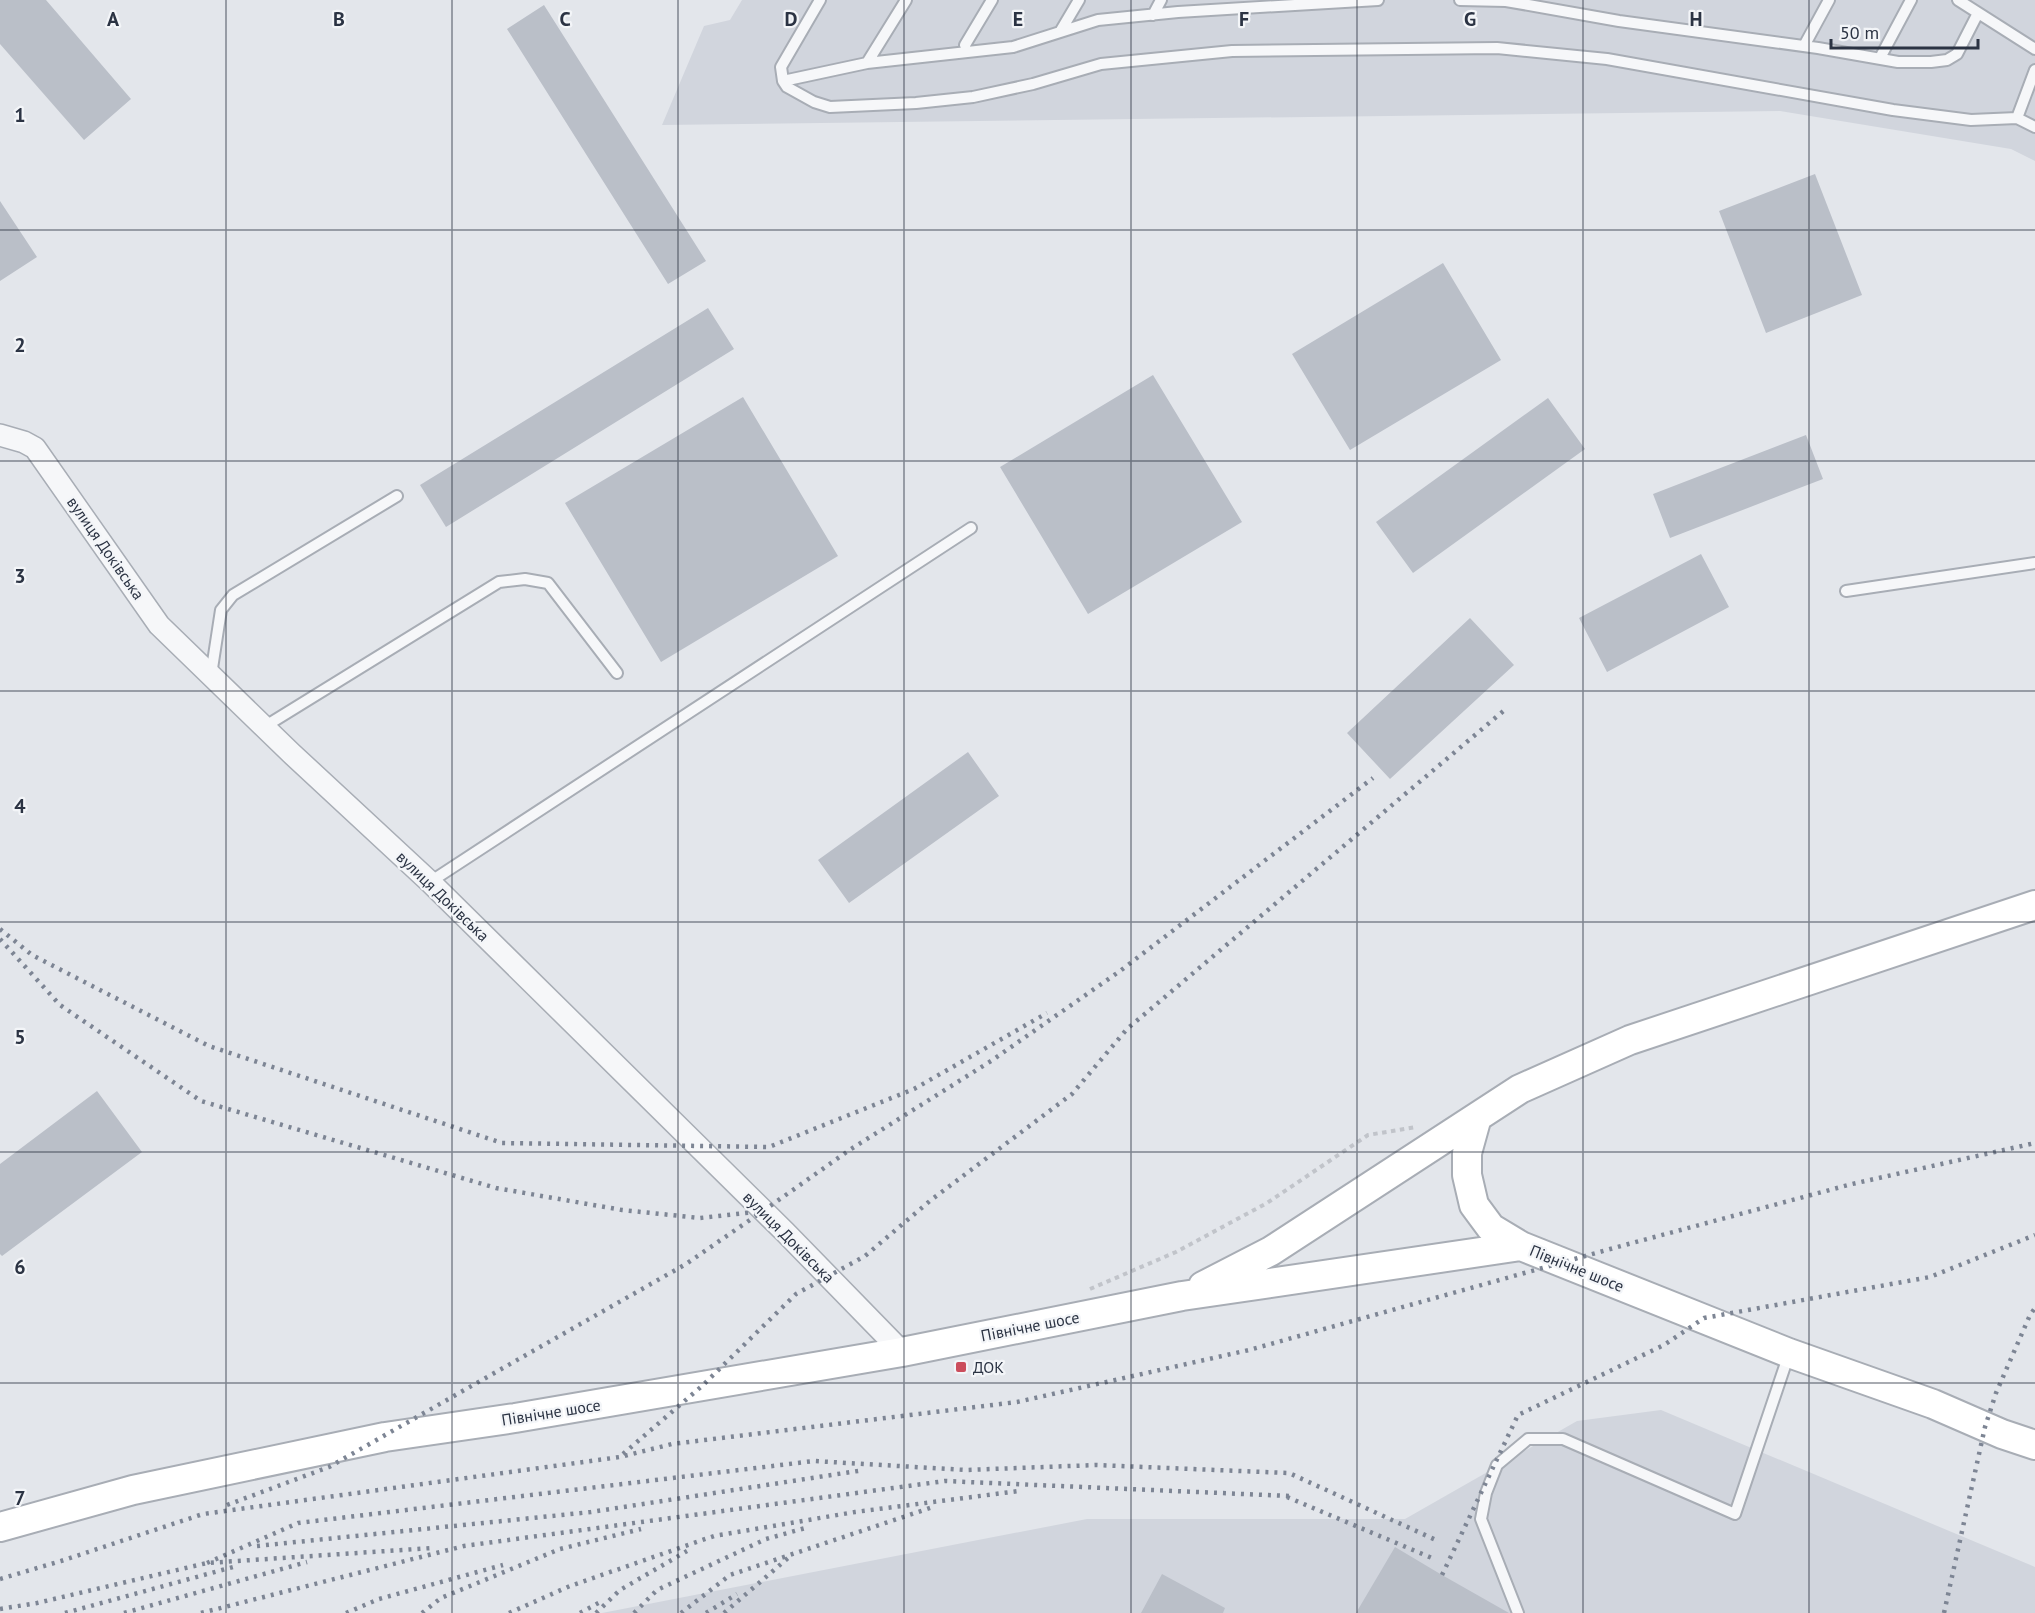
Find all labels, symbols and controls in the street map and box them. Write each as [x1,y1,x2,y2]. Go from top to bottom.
text: A [107,6,120,32]
text: B [333,6,345,32]
text: C [559,6,571,32]
text: D [785,6,798,32]
text: E [1013,6,1023,32]
text: F [1239,6,1249,32]
text: G [1464,6,1476,32]
text: H [1689,6,1703,32]
scale bar [1831,12,1978,50]
text: 50 m [1840,21,1879,44]
text: 1 [14,102,26,128]
text: 2 [14,332,26,358]
street label: вулиця Доківська [63,493,149,603]
text: 3 [14,563,26,589]
text: 4 [14,793,26,819]
street label: вулиця Доківська [392,847,494,945]
text: 5 [14,1024,26,1050]
street label: вулиця Доківська [739,1187,839,1287]
street label: Північне шосе [1527,1240,1627,1296]
text: 6 [14,1254,26,1280]
street label: Північне шосе [979,1307,1081,1345]
place label: ДОК [973,1357,1004,1377]
marker: ДОК [954,1360,968,1374]
street label: Північне шосе [500,1394,602,1430]
text: 7 [14,1485,26,1511]

